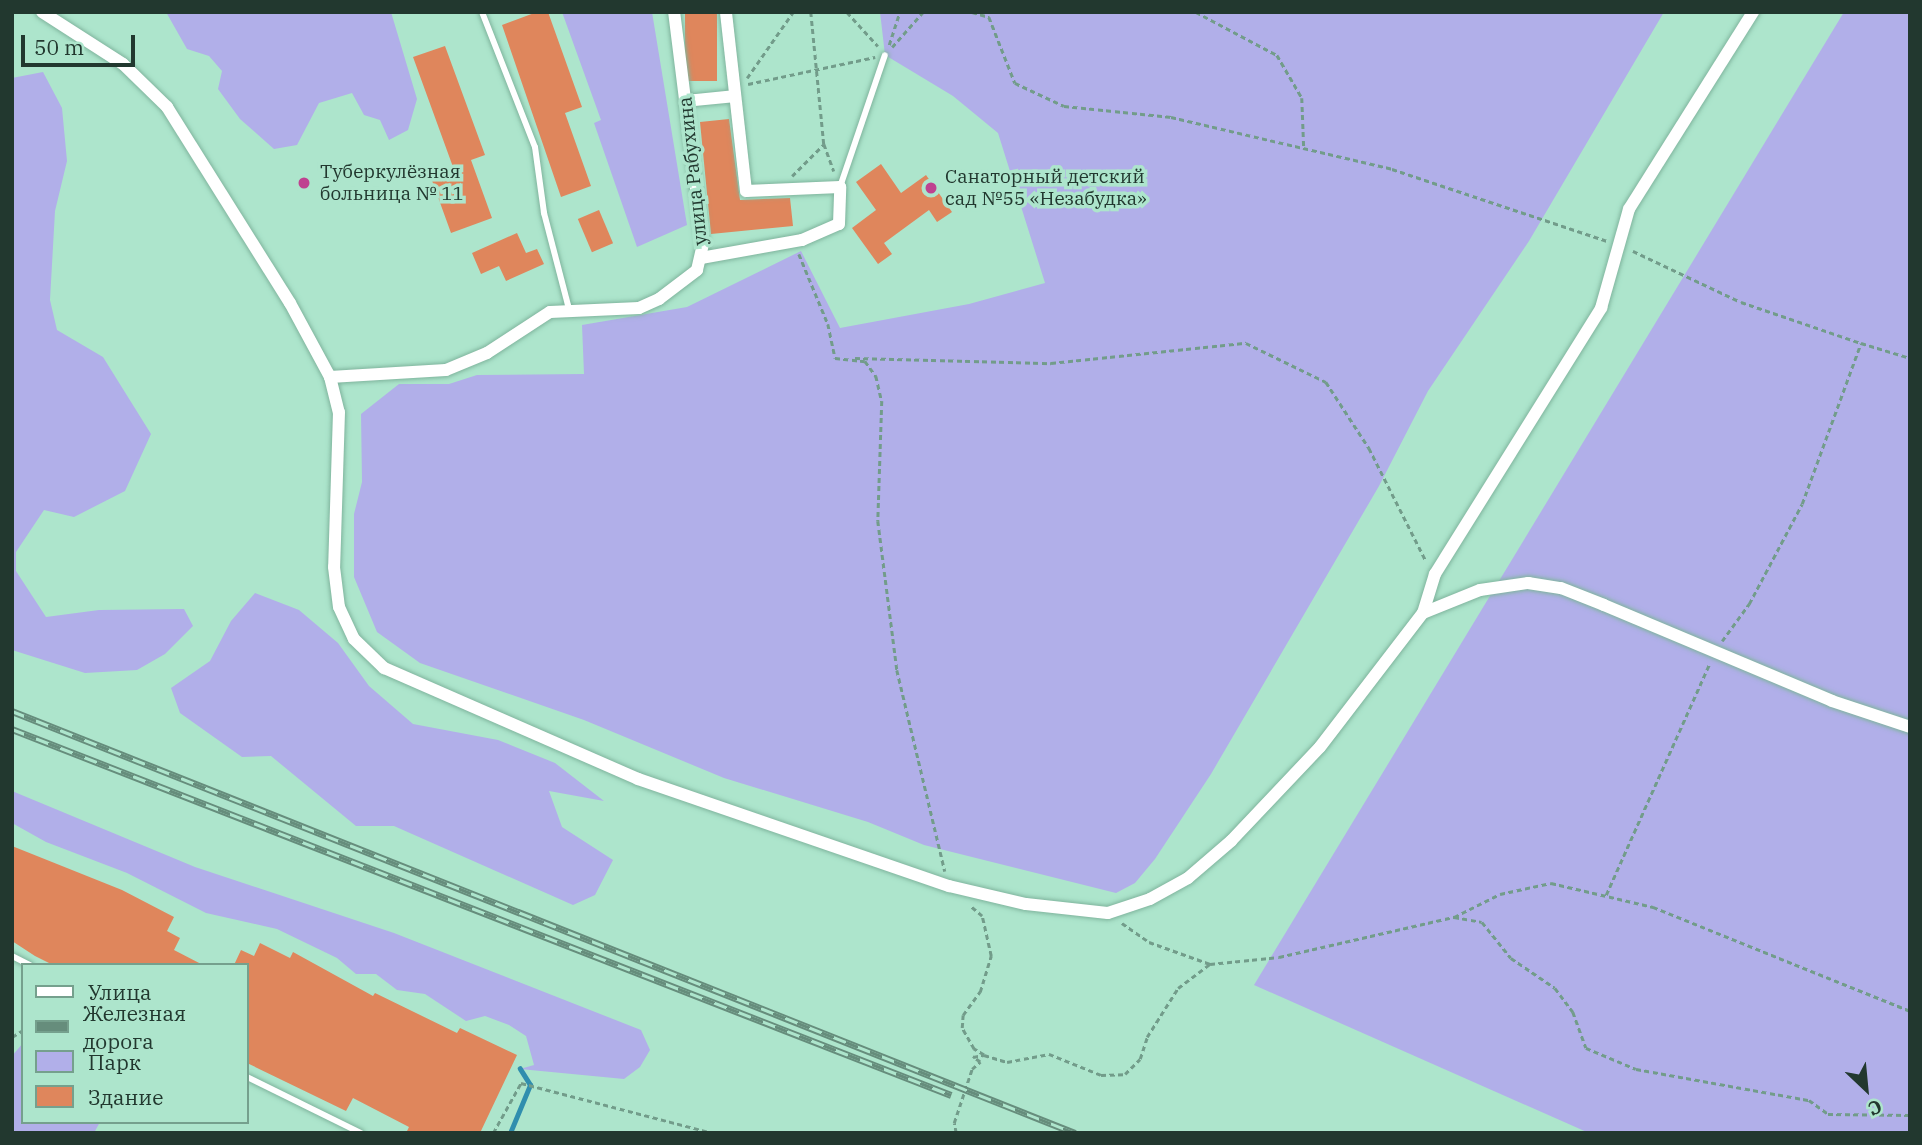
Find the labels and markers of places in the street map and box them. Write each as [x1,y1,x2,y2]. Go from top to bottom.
place label: Туберкулёзная больница № 11 [320,161,464,205]
place label: Санаторный детский сад №55 «Незабудка» [945,166,1147,210]
marker: Туберкулёзная больница № 11 [294,173,314,193]
marker: Санаторный детский сад №55 «Незабудка» [923,180,939,196]

